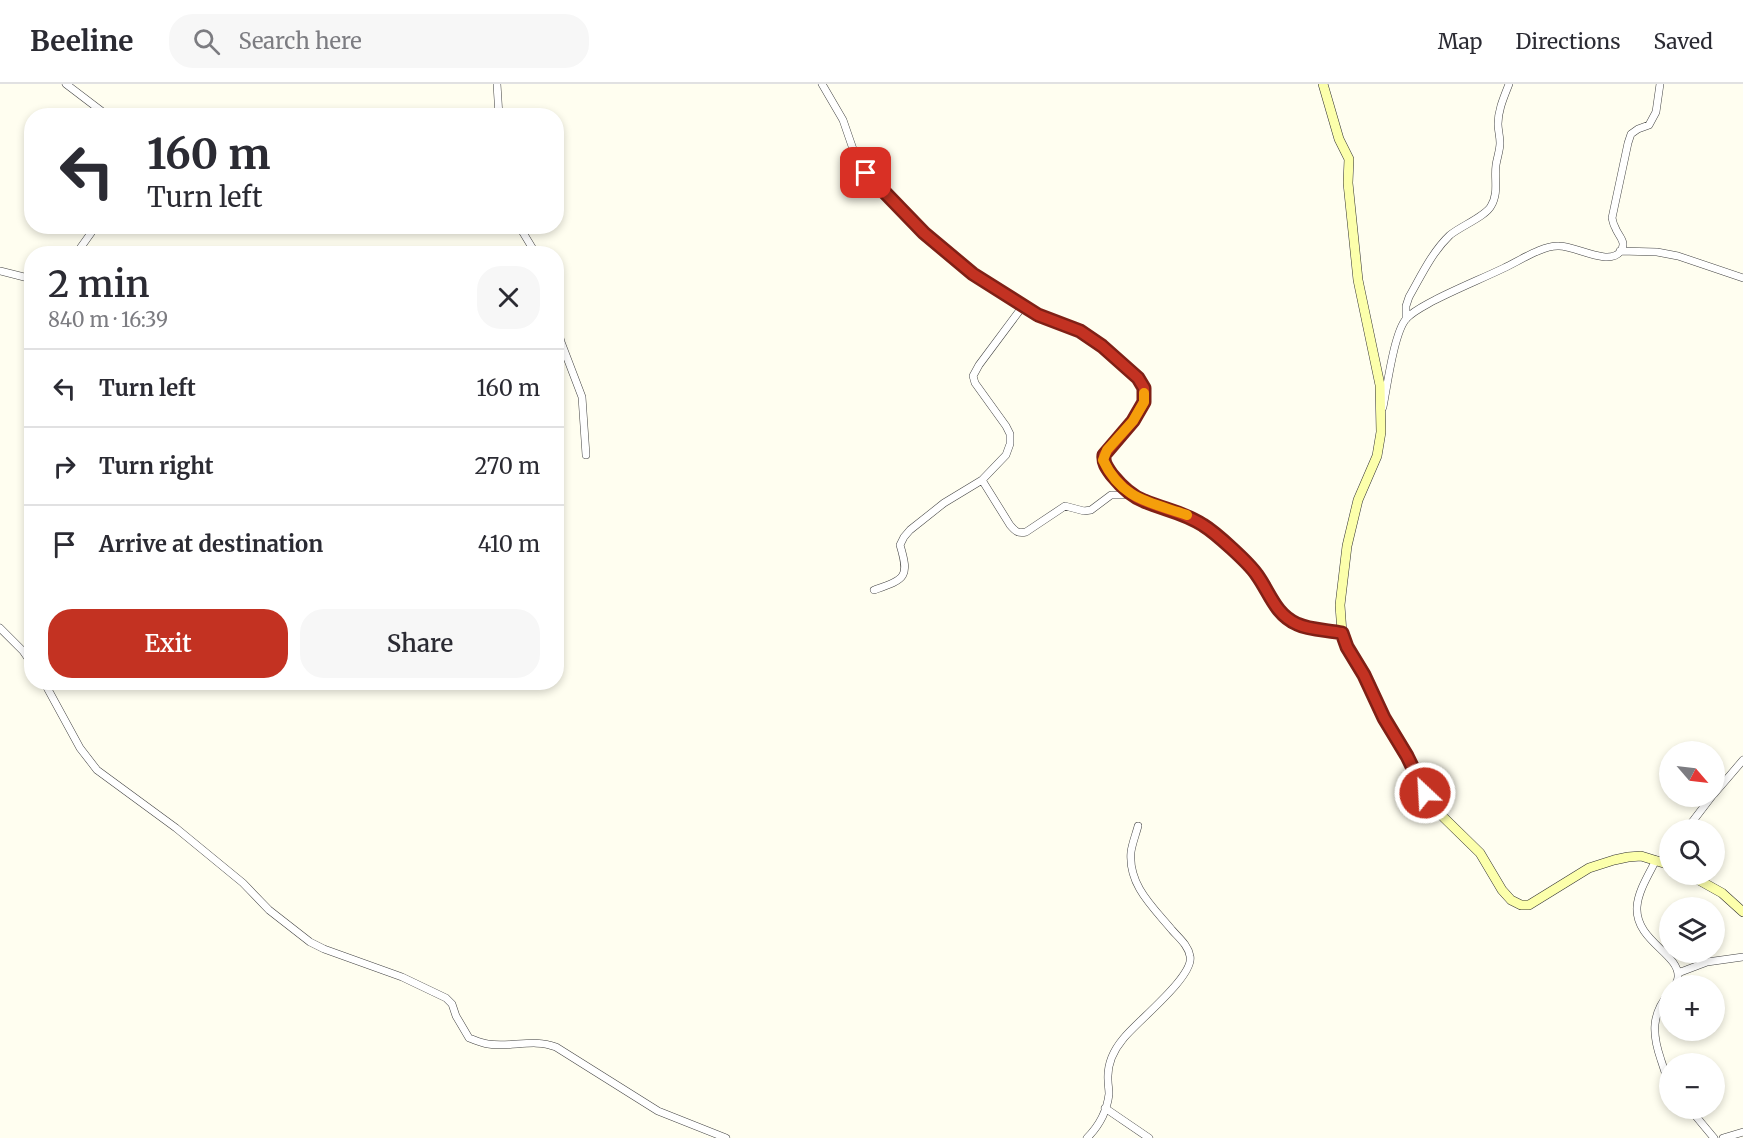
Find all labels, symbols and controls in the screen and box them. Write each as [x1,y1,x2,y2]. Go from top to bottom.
search box [169,14,589,68]
text: Beeline [30,23,133,59]
icon: search [190,25,223,58]
text: Search here [238,27,362,55]
text: Map [1438,28,1482,55]
text: Directions [1515,28,1620,55]
text: Saved [1653,28,1713,55]
text: 160 m [147,128,271,180]
icon: left [48,132,126,210]
pin [840,147,891,198]
icon: arrive [849,156,882,189]
text: Turn left [147,180,262,214]
text: 2 min [48,262,150,307]
button: close [477,266,540,329]
text: 840 m · 16:39 [48,307,168,332]
icon: left [48,372,81,405]
text: Turn left [99,374,196,402]
text: 160 m [476,374,540,402]
icon: right [48,450,81,483]
text: Turn right [99,452,213,480]
text: 270 m [474,452,540,480]
icon: arrive [48,528,81,561]
text: Arrive at destination [99,530,323,558]
text: 410 m [478,530,540,558]
button: Exit [48,609,288,678]
button: Share [300,609,540,678]
north arrow [1659,741,1725,807]
map controls [1659,741,1725,1119]
position arrow [1393,761,1457,825]
button: search [1659,819,1725,885]
button: layers [1659,897,1725,963]
button: + [1659,975,1725,1041]
button: − [1659,1053,1725,1119]

